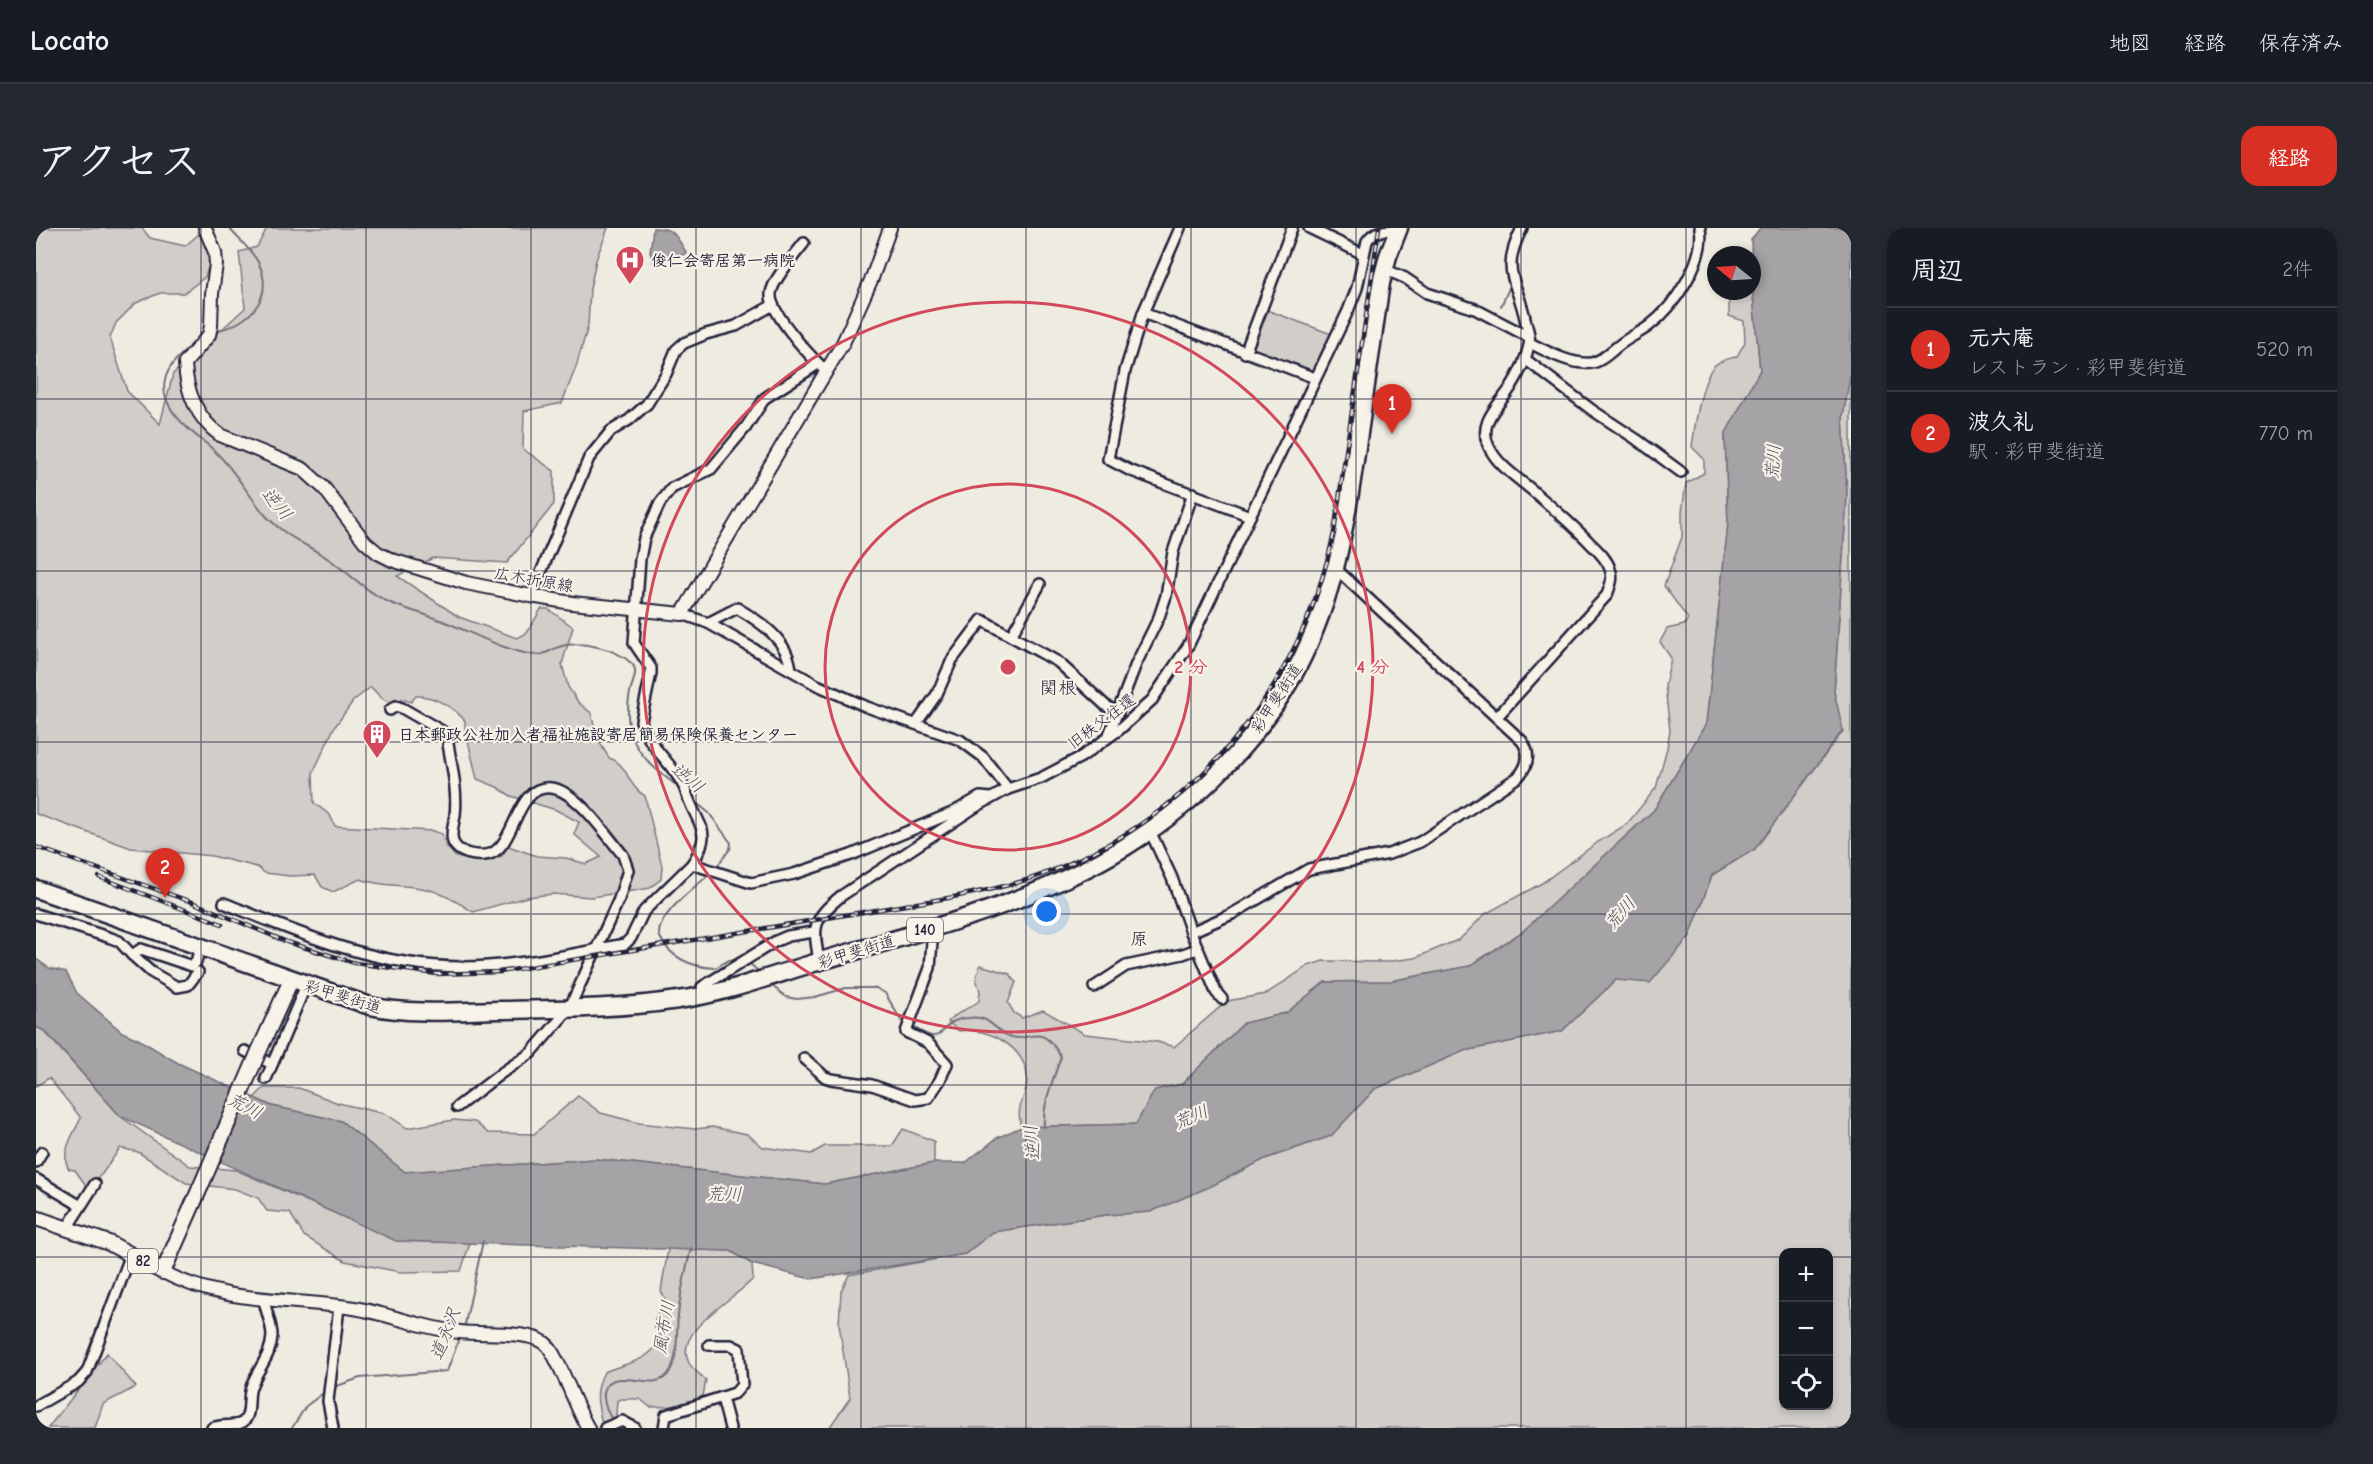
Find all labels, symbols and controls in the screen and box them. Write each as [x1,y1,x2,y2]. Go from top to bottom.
text: Locato [30,25,109,57]
text: 地図 [2109,31,2151,55]
text: 経路 [2184,31,2226,55]
text: 保存済み [2259,31,2343,55]
button: 経路 [2241,126,2337,186]
text: アクセス [36,137,201,186]
hospital icon: 俊仁会寄居第一病院 [614,244,646,286]
north arrow [1707,246,1761,300]
place label: 俊仁会寄居第一病院 [651,252,795,270]
text: 周辺 [1911,256,1963,286]
text: 2件 [2283,258,2313,281]
text: 元六庵 [1968,325,2034,351]
text: 1 [1927,338,1934,361]
text: 520 m [2256,338,2313,361]
text: レストラン · 彩甲斐街道 [1968,356,2186,379]
pin: 1 [1372,384,1412,434]
text: 波久礼 [1968,409,2034,435]
text: 2 [1926,422,1935,445]
text: 770 m [2259,422,2313,445]
text: 駅 · 彩甲斐街道 [1968,440,2105,463]
water label: 荒川 [1762,443,1785,481]
water label: 逆川 [257,484,296,525]
street label: 広木折原線 [493,564,575,596]
centre of rings [998,657,1018,677]
text: 2 分 [1174,657,1208,678]
text: 4 分 [1357,657,1389,678]
street label: 彩甲斐街道 [1248,660,1306,737]
district label: 関根 [1040,678,1077,699]
street label: 旧秩父往還 [1064,691,1139,753]
building icon: 日本郵政公社加入者福祉施設寄居簡易保険保養センター [361,718,393,760]
place label: 日本郵政公社加入者福祉施設寄居簡易保険保養センター [398,726,798,744]
water label: 逆川 [667,759,708,798]
pin: 2 [146,848,184,898]
water label: 荒川 [1601,893,1640,934]
your location [1032,897,1061,926]
road number: 140 [907,918,943,942]
district label: 原 [1130,929,1148,950]
street label: 彩甲斐街道 [815,932,897,972]
street label: 彩甲斐街道 [302,977,384,1017]
water label: 荒川 [224,1089,266,1124]
water label: 荒川 [1171,1101,1212,1134]
water label: 逆川 [1020,1124,1045,1162]
water label: 荒川 [706,1184,742,1205]
map controls [1779,1248,1833,1410]
button: + [1779,1248,1833,1302]
road number: 82 [128,1249,158,1273]
water label: 風布川 [649,1299,680,1355]
button: − [1779,1302,1833,1356]
water label: 道永沢 [426,1304,465,1363]
button: locate [1779,1356,1833,1410]

